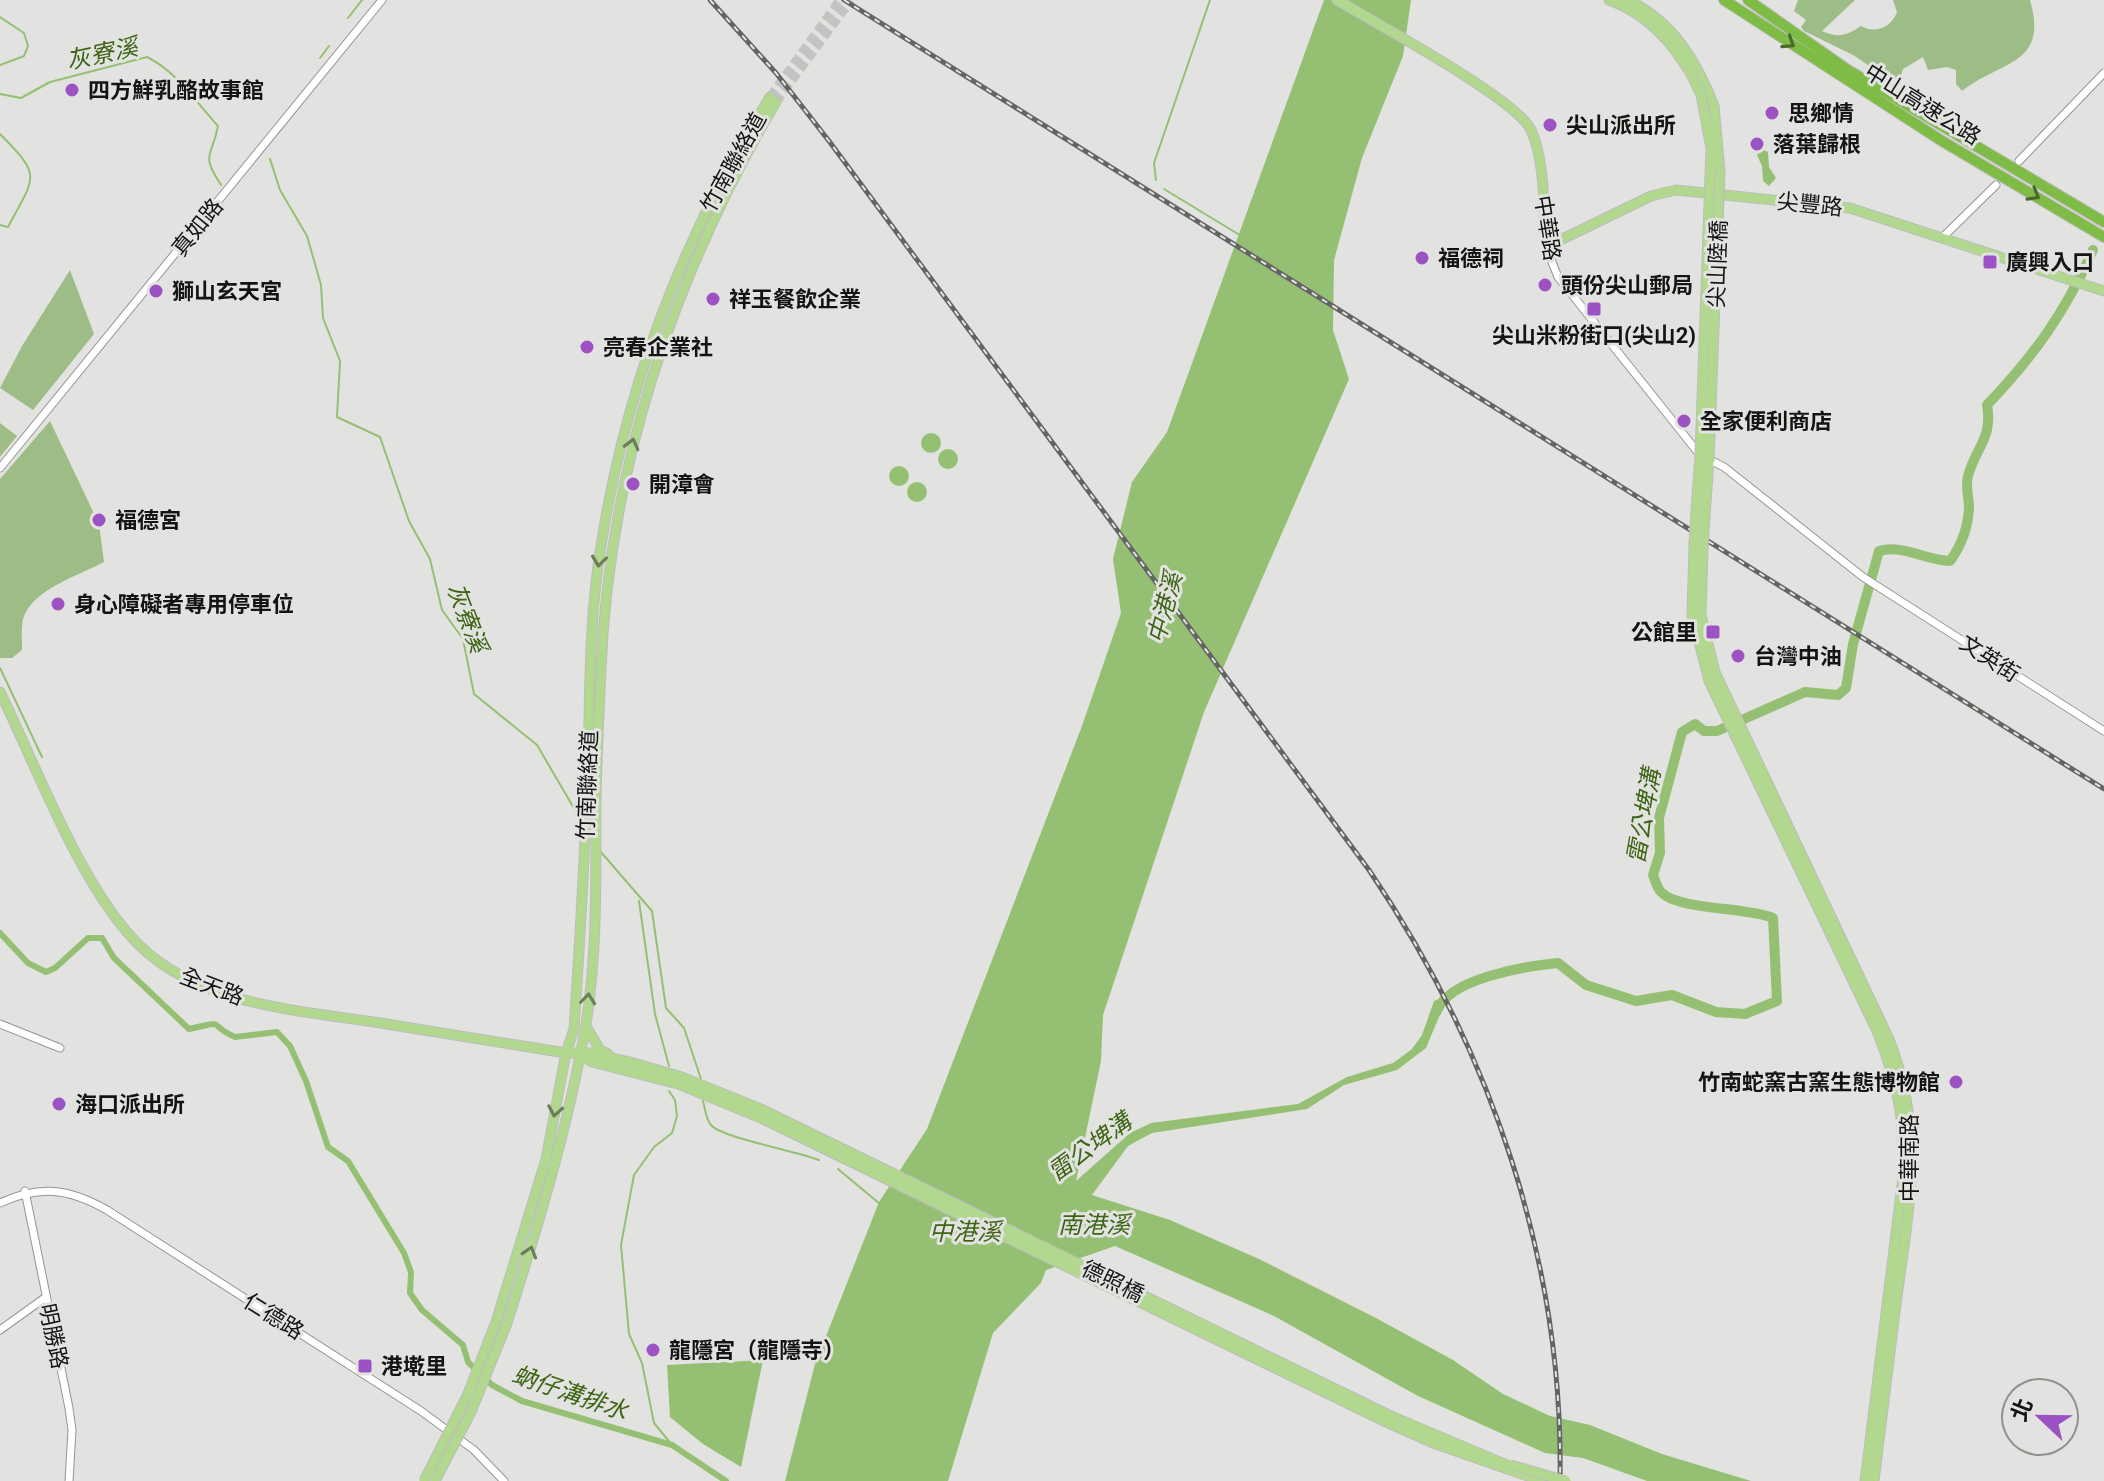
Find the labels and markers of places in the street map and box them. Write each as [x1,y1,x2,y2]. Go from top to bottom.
place label: 四方鮮乳酪故事館 [88,78,264,103]
marker: 四方鮮乳酪故事館 [63,81,81,99]
place label: 思鄉情 [1788,101,1854,126]
marker: 思鄉情 [1763,104,1781,122]
place label: 尖山派出所 [1566,113,1676,138]
marker: 尖山派出所 [1541,116,1559,134]
place label: 落葉歸根 [1773,132,1861,157]
marker: 落葉歸根 [1748,135,1766,153]
place label: 福德祠 [1438,246,1504,271]
marker: 福德祠 [1413,249,1431,267]
place label: 廣興入口 [2006,250,2094,275]
marker: 廣興入口 [1981,253,1999,271]
place label: 頭份尖山郵局 [1561,273,1693,298]
marker: 頭份尖山郵局 [1536,276,1554,294]
place label: 獅山玄天宮 [172,279,282,304]
marker: 獅山玄天宮 [147,282,165,300]
place label: 祥玉餐飲企業 [729,287,861,312]
marker: 祥玉餐飲企業 [704,290,722,308]
marker: 尖山米粉街口(尖山2) [1585,300,1603,318]
place label: 尖山米粉街口(尖山2) [1492,323,1696,348]
place label: 亮春企業社 [603,335,713,360]
marker: 亮春企業社 [578,338,596,356]
place label: 全家便利商店 [1700,409,1832,434]
marker: 全家便利商店 [1675,412,1693,430]
place label: 開漳會 [649,472,715,497]
marker: 開漳會 [624,475,642,493]
place label: 福德宮 [115,508,181,533]
marker: 福德宮 [90,511,108,529]
place label: 身心障礙者專用停車位 [74,592,294,617]
marker: 身心障礙者專用停車位 [49,595,67,613]
place label: 公館里 [1631,620,1697,645]
marker: 公館里 [1704,623,1722,641]
place label: 台灣中油 [1754,644,1842,669]
marker: 台灣中油 [1729,647,1747,665]
place label: 竹南蛇窯古窯生態博物館 [1698,1070,1940,1095]
marker: 竹南蛇窯古窯生態博物館 [1947,1073,1965,1091]
place label: 海口派出所 [75,1092,185,1117]
marker: 海口派出所 [50,1095,68,1113]
place label: 龍隱宮（龍隱寺） [669,1338,845,1363]
marker: 龍隱宮（龍隱寺） [644,1341,662,1359]
place label: 港墘里 [381,1354,447,1379]
marker: 港墘里 [356,1357,374,1375]

